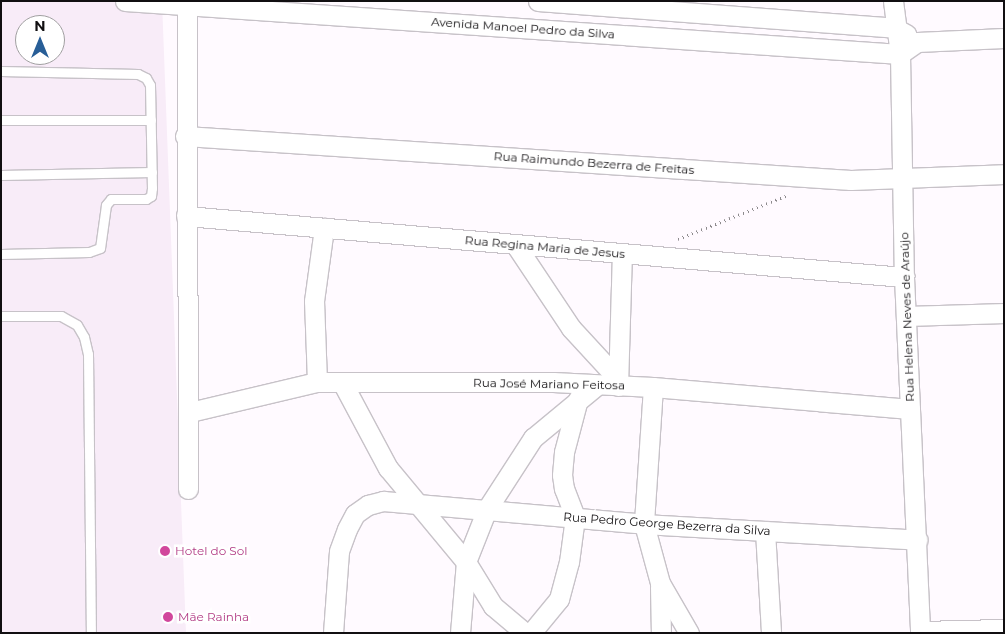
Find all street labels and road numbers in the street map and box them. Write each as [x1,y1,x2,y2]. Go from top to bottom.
street label: Avenida Manoel Pedro da Silva [431,14,615,42]
street label: Rua Raimundo Bezerra de Freitas [493,149,695,177]
street label: Rua Helena Neves de Araújo [897,232,917,402]
street label: Rua Regina Maria de Jesus [464,233,626,261]
street label: Rua José Mariano Feitosa [473,375,625,393]
street label: Rua Pedro George Bezerra da Silva [563,510,771,538]

